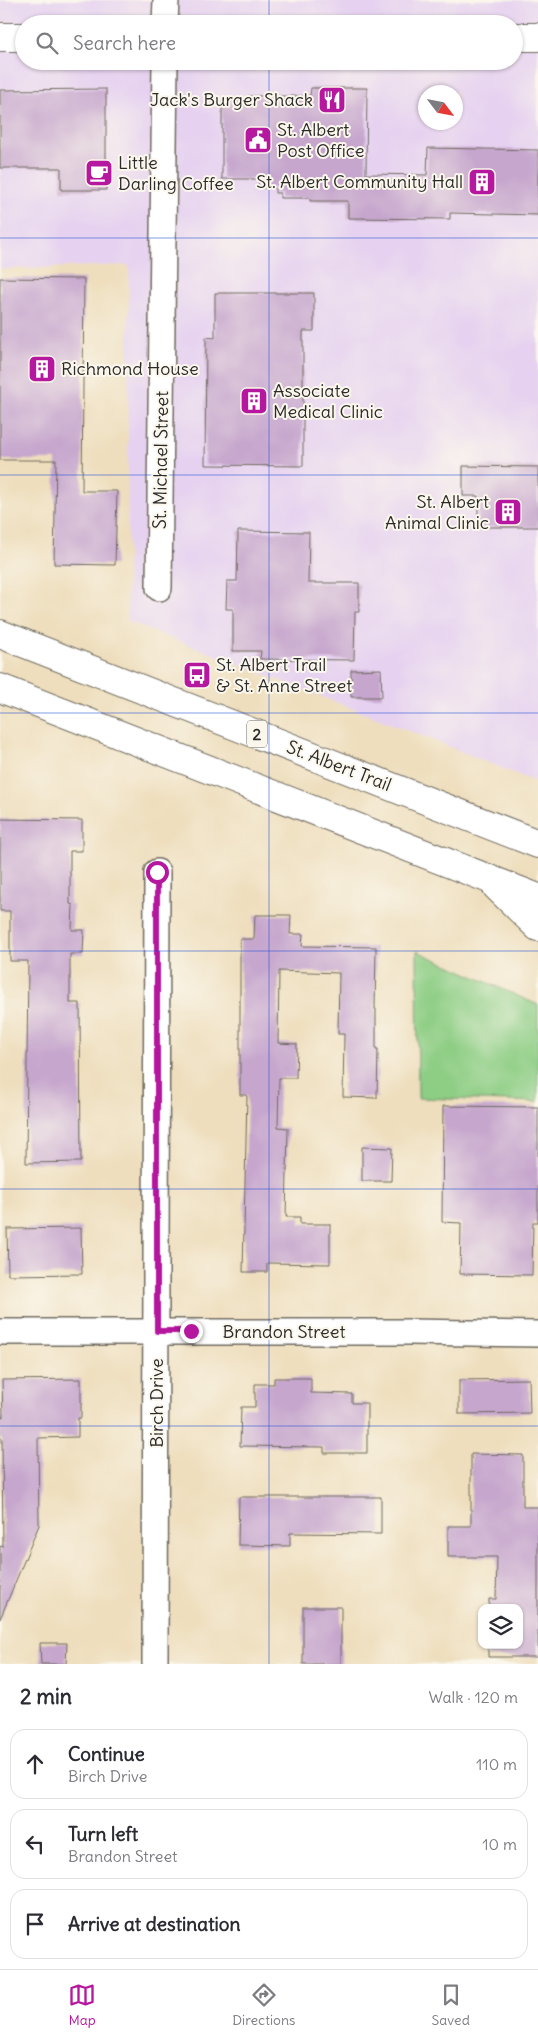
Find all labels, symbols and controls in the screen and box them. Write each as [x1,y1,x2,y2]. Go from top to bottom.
search box [15,15,523,70]
icon: search [33,29,61,57]
text: Search here [73,31,176,55]
restaurant icon: Jack's Burger Shack [317,85,347,115]
north arrow [418,85,463,130]
place label: Jack's Burger Shack [150,88,313,111]
place label: St. Albert Post Office [277,118,364,162]
public building icon: St. Albert Post Office [243,125,273,155]
place label: Little Darling Coffee [118,151,234,195]
cafe icon: Little Darling Coffee [84,158,114,188]
building icon: St. Albert Community Hall [467,167,497,197]
place label: St. Albert Community Hall [256,170,463,193]
building icon: Richmond House [27,354,57,384]
place label: Richmond House [61,357,199,380]
place label: Associate Medical Clinic [273,379,383,423]
building icon: Associate Medical Clinic [239,386,269,416]
street label: St. Michael Street [148,391,173,529]
place label: St. Albert Animal Clinic [385,490,489,534]
building icon: St. Albert Animal Clinic [493,497,523,527]
place label: St. Albert Trail & St. Anne Street [216,653,352,697]
bus stop icon: St. Albert Trail & St. Anne Street [182,660,212,690]
road number: 2 [247,721,267,748]
street label: St. Albert Trail [284,735,395,796]
route start [146,861,169,884]
route end [180,1320,203,1343]
street label: Brandon Street [222,1320,346,1343]
street label: Birch Drive [145,1358,168,1448]
map controls [478,1604,523,1649]
button: layers [478,1604,523,1649]
text: 2 min [20,1683,72,1710]
text: Walk · 120 m [428,1687,518,1707]
text: Continue [68,1742,145,1766]
icon: ahead [21,1750,49,1778]
text: 110 m [476,1754,517,1774]
text: Birch Drive [68,1766,147,1786]
text: Turn left [68,1822,138,1846]
icon: left [21,1830,49,1858]
text: 10 m [482,1834,517,1854]
text: Brandon Street [68,1846,177,1866]
icon: arrive [21,1910,49,1938]
text: Arrive at destination [68,1912,241,1936]
tab: Map [68,1981,96,2029]
tab: Directions [232,1981,295,2029]
tab: Saved [432,1981,470,2029]

